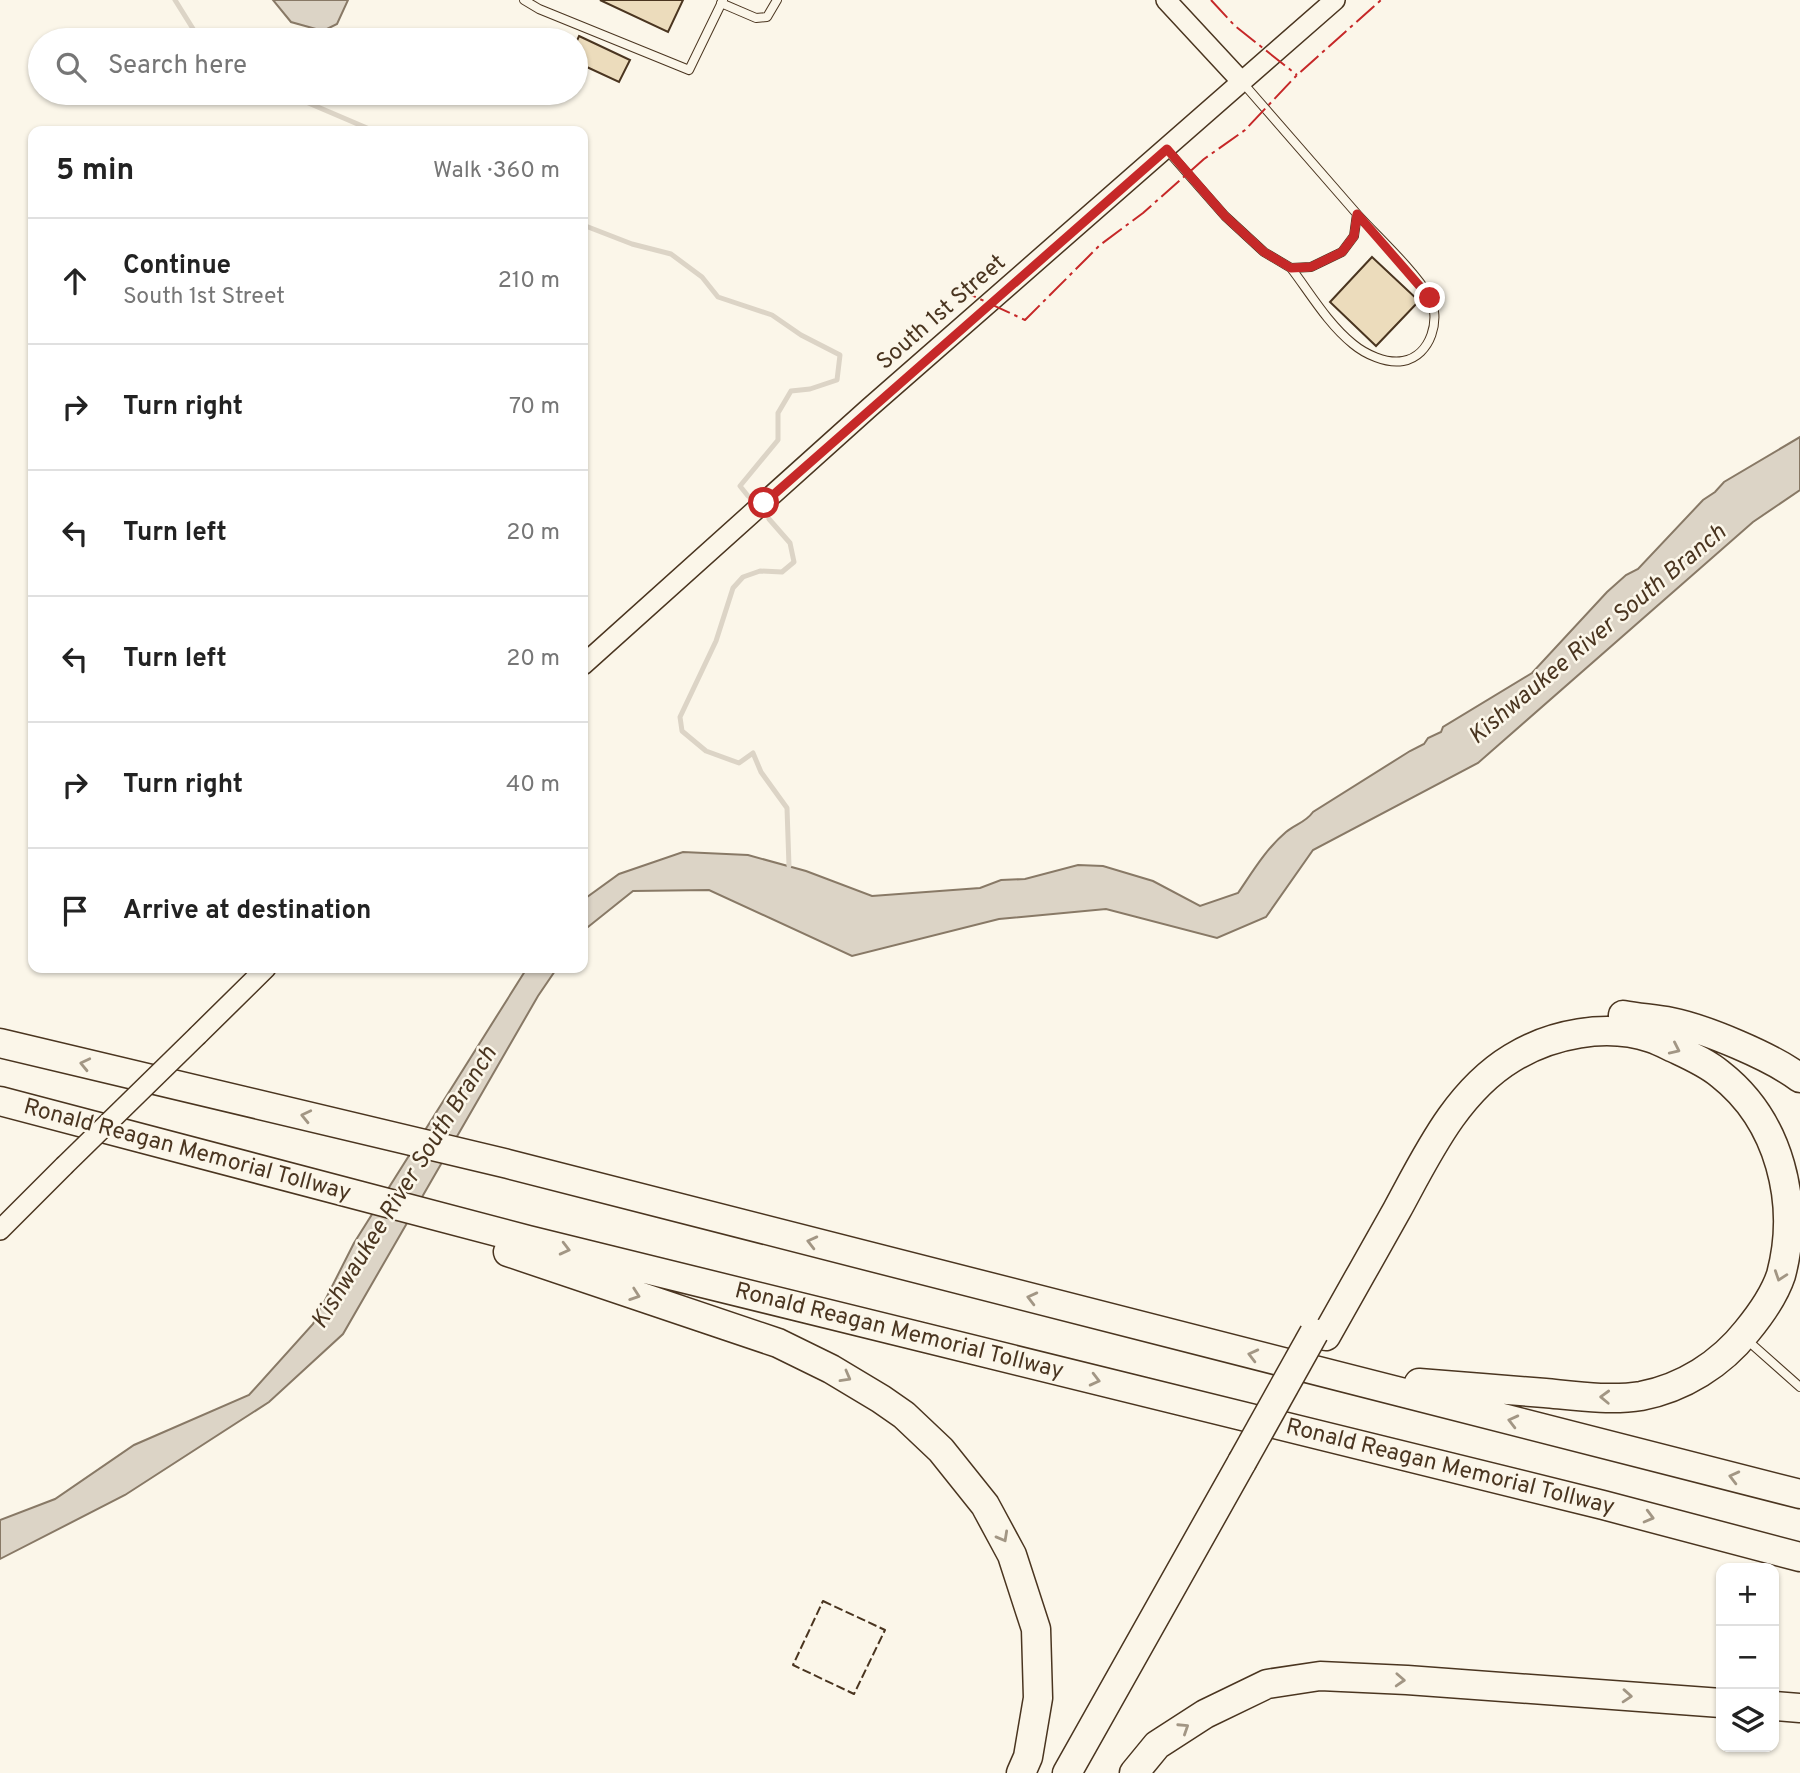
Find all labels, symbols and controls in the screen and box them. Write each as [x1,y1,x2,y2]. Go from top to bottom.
search box [28,28,588,105]
icon: search [52,48,90,86]
text: Search here [108,50,247,83]
text: 5 min [56,153,134,190]
text: Walk · 360 m [433,157,560,186]
street label: South 1st Street [871,249,1013,377]
text: Continue [123,250,231,283]
icon: ahead [56,262,94,300]
text: 210 m [498,267,560,296]
route end [1414,282,1445,313]
text: South 1st Street [123,283,285,312]
icon: right [56,388,94,426]
text: Turn right [123,391,243,424]
text: 70 m [509,393,560,422]
route start [748,487,779,518]
icon: left [56,514,94,552]
text: Turn left [123,517,227,550]
water label: Kishwaukee River South Branch [1463,518,1733,752]
text: 20 m [506,519,560,548]
icon: left [56,640,94,678]
text: Turn left [123,643,227,676]
text: 20 m [506,645,560,674]
icon: right [56,766,94,804]
text: Turn right [123,769,243,802]
text: 40 m [506,771,560,800]
icon: arrive [56,892,94,930]
text: Arrive at destination [123,895,371,928]
water label: Kishwaukee River South Branch [305,1041,505,1335]
one-way arrow [1668,1041,1680,1055]
one-way arrow [79,1057,91,1072]
street label: Ronald Reagan Memorial Tollway [20,1093,354,1209]
one-way arrow [300,1110,312,1124]
one-way arrow [806,1236,818,1250]
one-way arrow [559,1241,571,1255]
one-way arrow [1774,1269,1788,1281]
street label: Ronald Reagan Memorial Tollway [732,1277,1066,1387]
one-way arrow [628,1287,640,1301]
one-way arrow [1026,1292,1038,1307]
one-way arrow [1247,1349,1259,1363]
one-way arrow [839,1369,851,1382]
one-way arrow [1089,1372,1101,1386]
one-way arrow [1600,1390,1611,1405]
street label: Ronald Reagan Memorial Tollway [1283,1413,1617,1523]
one-way arrow [1508,1415,1520,1429]
one-way arrow [1728,1471,1740,1485]
one-way arrow [1642,1509,1654,1523]
one-way arrow [995,1530,1008,1542]
map controls [1716,1563,1779,1752]
button: + [1716,1563,1779,1626]
button: − [1716,1626,1779,1689]
one-way arrow [1395,1672,1406,1687]
one-way arrow [1622,1688,1633,1703]
button: layers [1716,1689,1779,1752]
one-way arrow [1176,1723,1189,1736]

